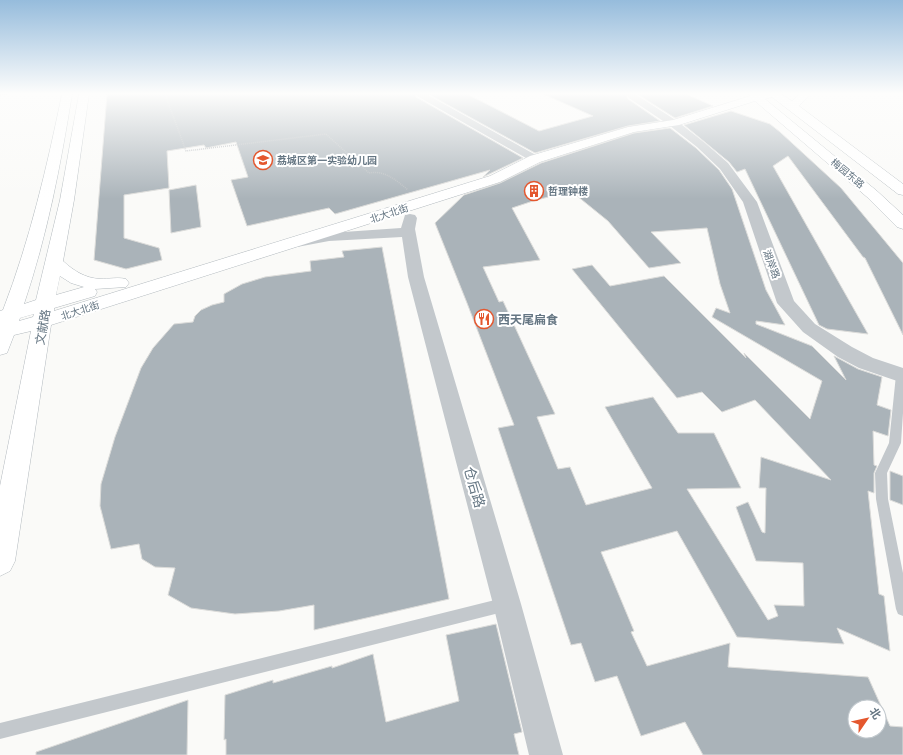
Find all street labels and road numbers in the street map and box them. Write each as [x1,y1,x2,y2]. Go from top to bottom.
street label: 梅园东路 [829,156,867,190]
street label: 北大北街 [368,201,410,225]
street label: 湖岸路 [761,248,783,280]
street label: 北大北街 [59,298,101,322]
street label: 文献路 [32,308,52,346]
street label: 仓后路 [461,464,489,510]

